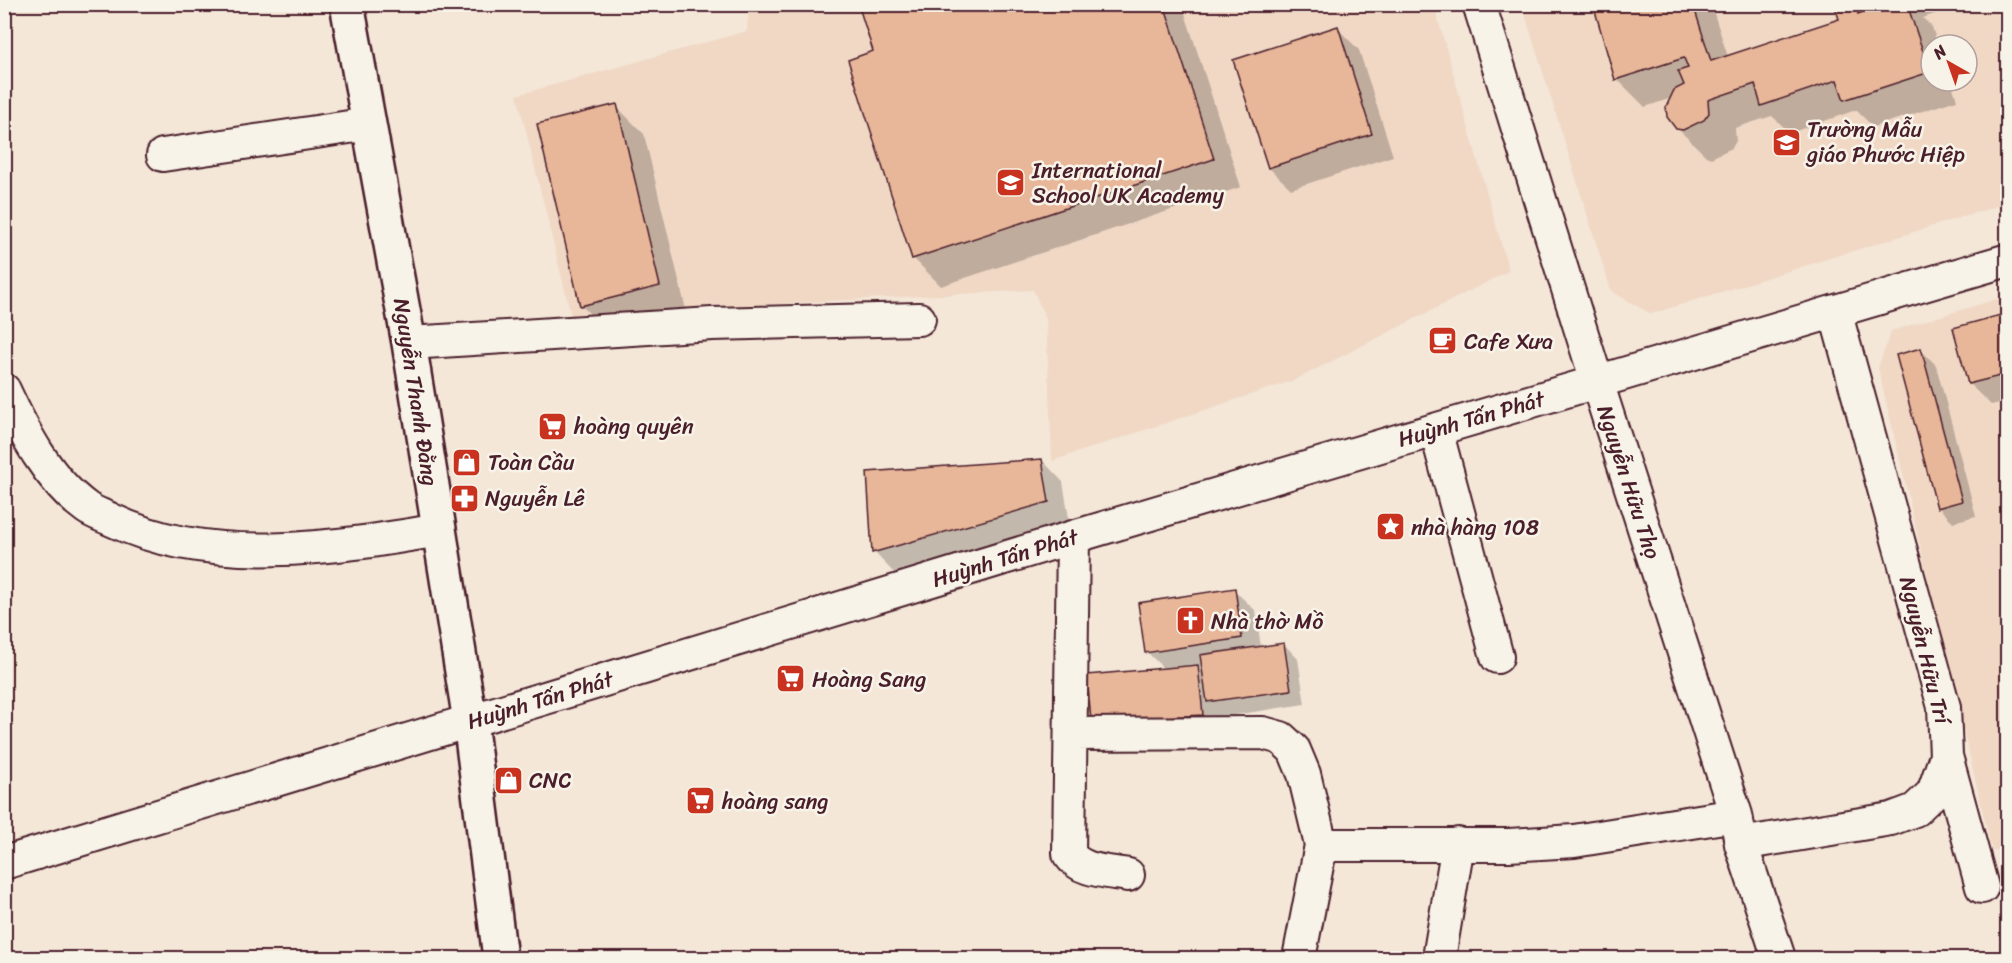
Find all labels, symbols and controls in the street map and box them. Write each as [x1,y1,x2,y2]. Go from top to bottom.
north arrow [1919,33,1979,93]
text: N [1925,37,1954,67]
place label: Trường Mẫu giáo Phước Hiệp [1805,110,1965,174]
school or university icon: Trường Mẫu giáo Phước Hiệp [1770,126,1802,158]
place label: International School UK Academy [1031,151,1224,215]
school or university icon: International School UK Academy [995,167,1027,199]
street label: Nguyễn Thanh Đằng [382,295,450,489]
place label: Cafe Xưa [1464,322,1553,361]
cafe icon: Cafe Xưa [1427,325,1459,357]
street label: Huỳnh Tấn Phát [1393,379,1550,459]
street label: Nguyễn Hữu Thọ [1586,400,1672,564]
place label: hoàng quyên [573,407,694,446]
supermarket icon: hoàng quyên [537,410,569,442]
place label: Toàn Cầu [488,443,575,482]
shop icon: Toàn Cầu [451,446,483,478]
place label: Nguyễn Lê [485,479,585,518]
pharmacy icon: Nguyễn Lê [448,482,480,514]
place label: nhà hàng 108 [1411,508,1539,547]
place icon: nhà hàng 108 [1374,511,1406,543]
street label: Huỳnh Tấn Phát [927,517,1084,599]
street label: Nguyễn Hữu Trí [1888,572,1963,731]
place label: Nhà thờ Mồ [1211,602,1324,641]
church icon: Nhà thờ Mồ [1174,605,1206,637]
street label: Huỳnh Tấn Phát [462,659,619,741]
place label: Hoàng Sang [812,660,926,699]
supermarket icon: Hoàng Sang [775,663,807,695]
place label: CNC [529,761,571,800]
shop icon: CNC [492,764,524,796]
place label: hoàng sang [721,782,829,821]
supermarket icon: hoàng sang [685,785,717,817]

